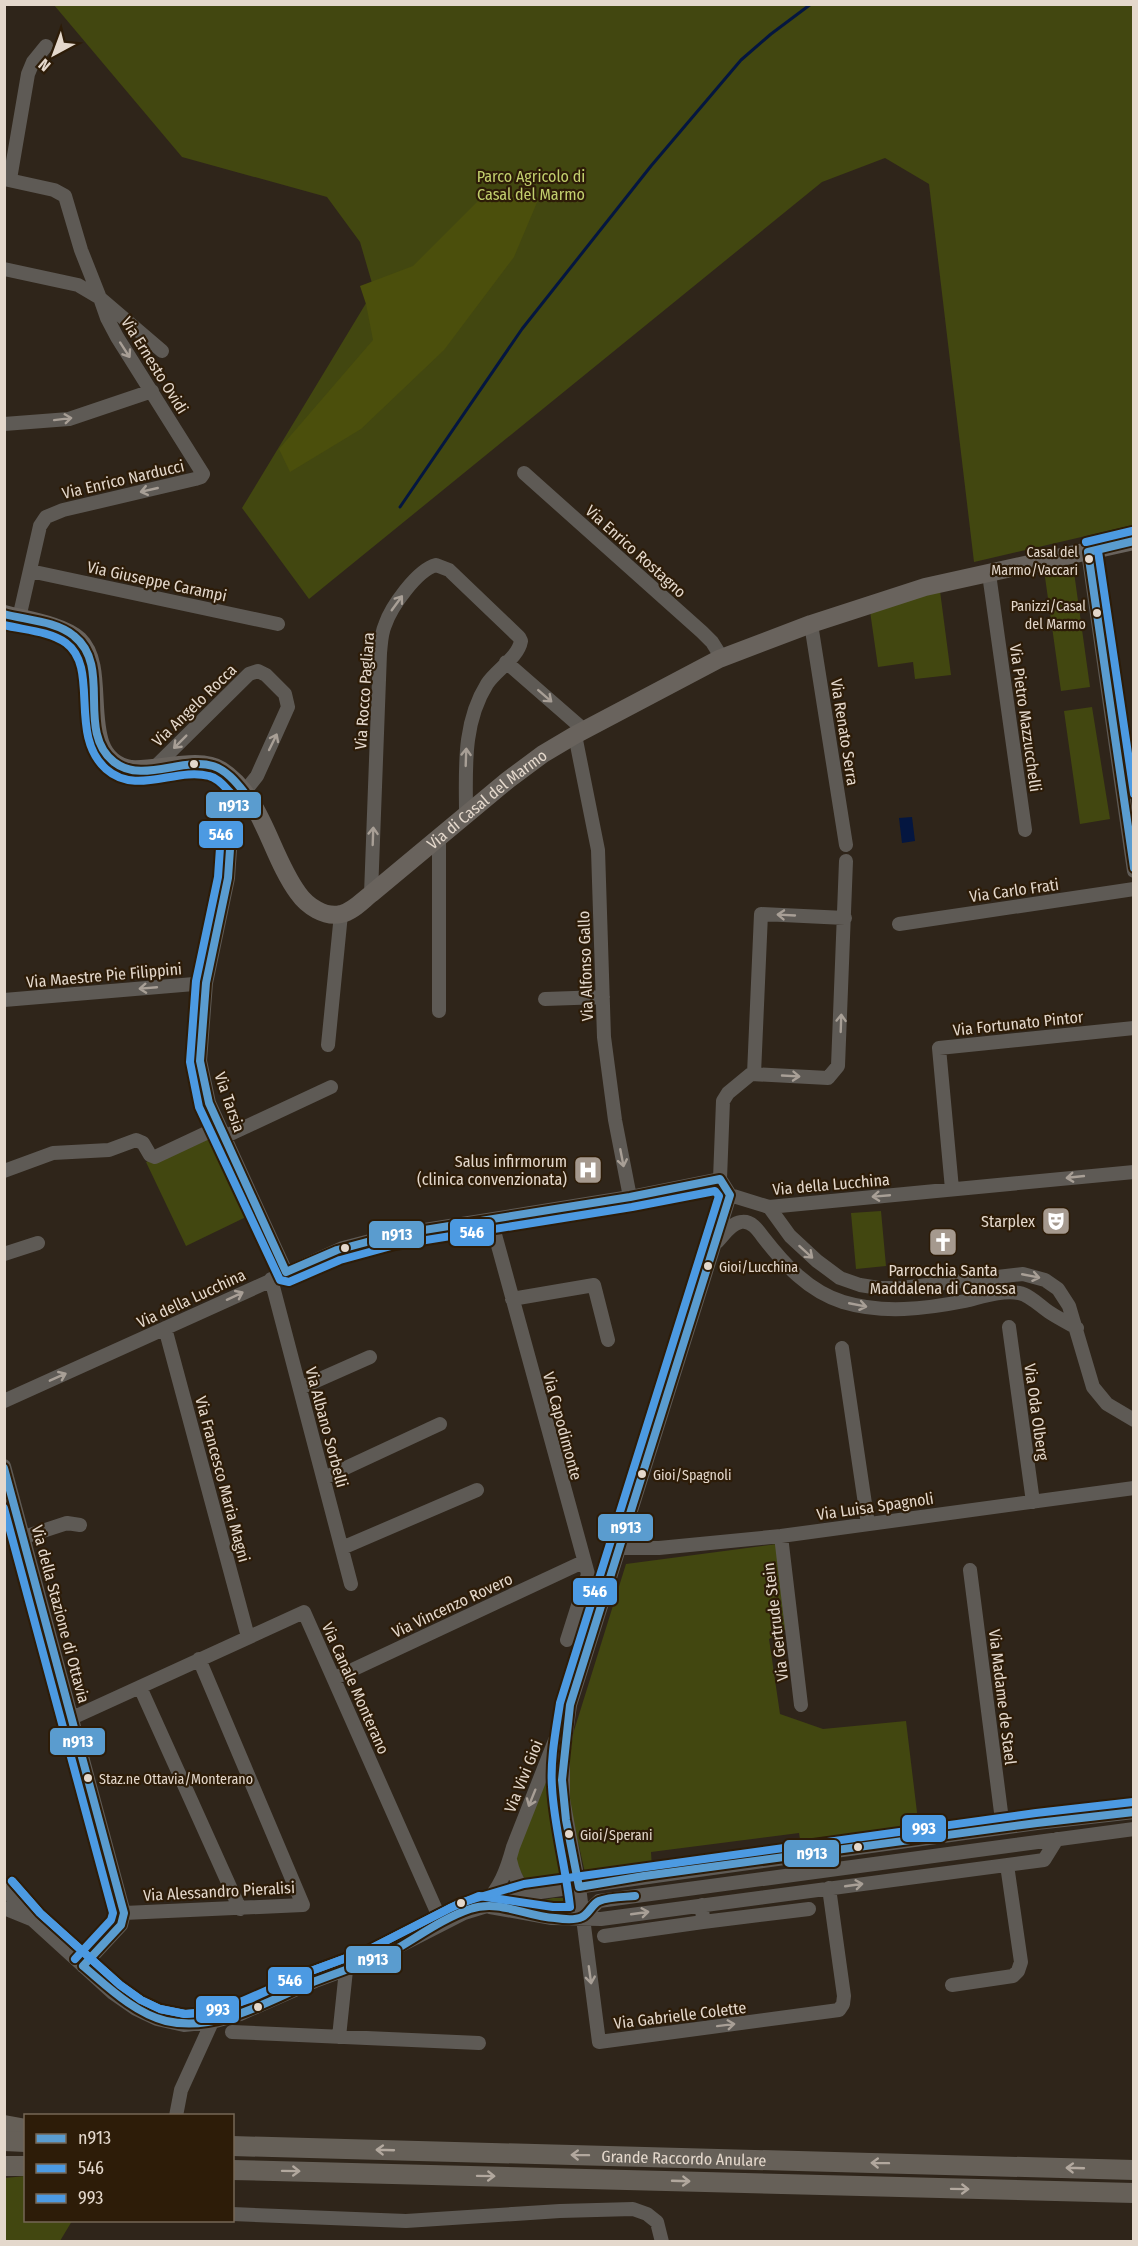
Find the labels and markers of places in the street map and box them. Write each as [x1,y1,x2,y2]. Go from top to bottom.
place label: Casal del Marmo/Vaccari [991,544,1078,579]
marker: Casal del Marmo/Vaccari [1083,553,1095,565]
place label: Panizzi/Casal del Marmo [1011,598,1086,633]
marker: Panizzi/Casal del Marmo [1091,607,1103,619]
unlabelled marker [188,758,200,770]
place label: Salus infirmorum (clinica convenzionata) [417,1152,567,1189]
hospital icon: Salus infirmorum (clinica convenzionata) [572,1154,604,1186]
theatre icon: Starplex [1040,1205,1072,1237]
place label: Starplex [981,1212,1035,1231]
church icon: Parrocchia Santa Maddalena di Canossa [927,1226,959,1258]
unlabelled marker [339,1242,351,1254]
place label: Gioi/Lucchina [719,1259,798,1276]
marker: Gioi/Lucchina [702,1260,714,1272]
place label: Parrocchia Santa Maddalena di Canossa [870,1261,1016,1298]
place label: Gioi/Spagnoli [653,1467,732,1484]
marker: Gioi/Spagnoli [636,1468,648,1480]
place label: Staz.ne Ottavia/Monterano [99,1771,253,1788]
marker: Staz.ne Ottavia/Monterano [82,1772,94,1784]
place label: Gioi/Sperani [580,1827,653,1844]
marker: Gioi/Sperani [563,1828,575,1840]
unlabelled marker [852,1841,864,1853]
unlabelled marker [455,1897,467,1909]
unlabelled marker [252,2001,264,2013]

